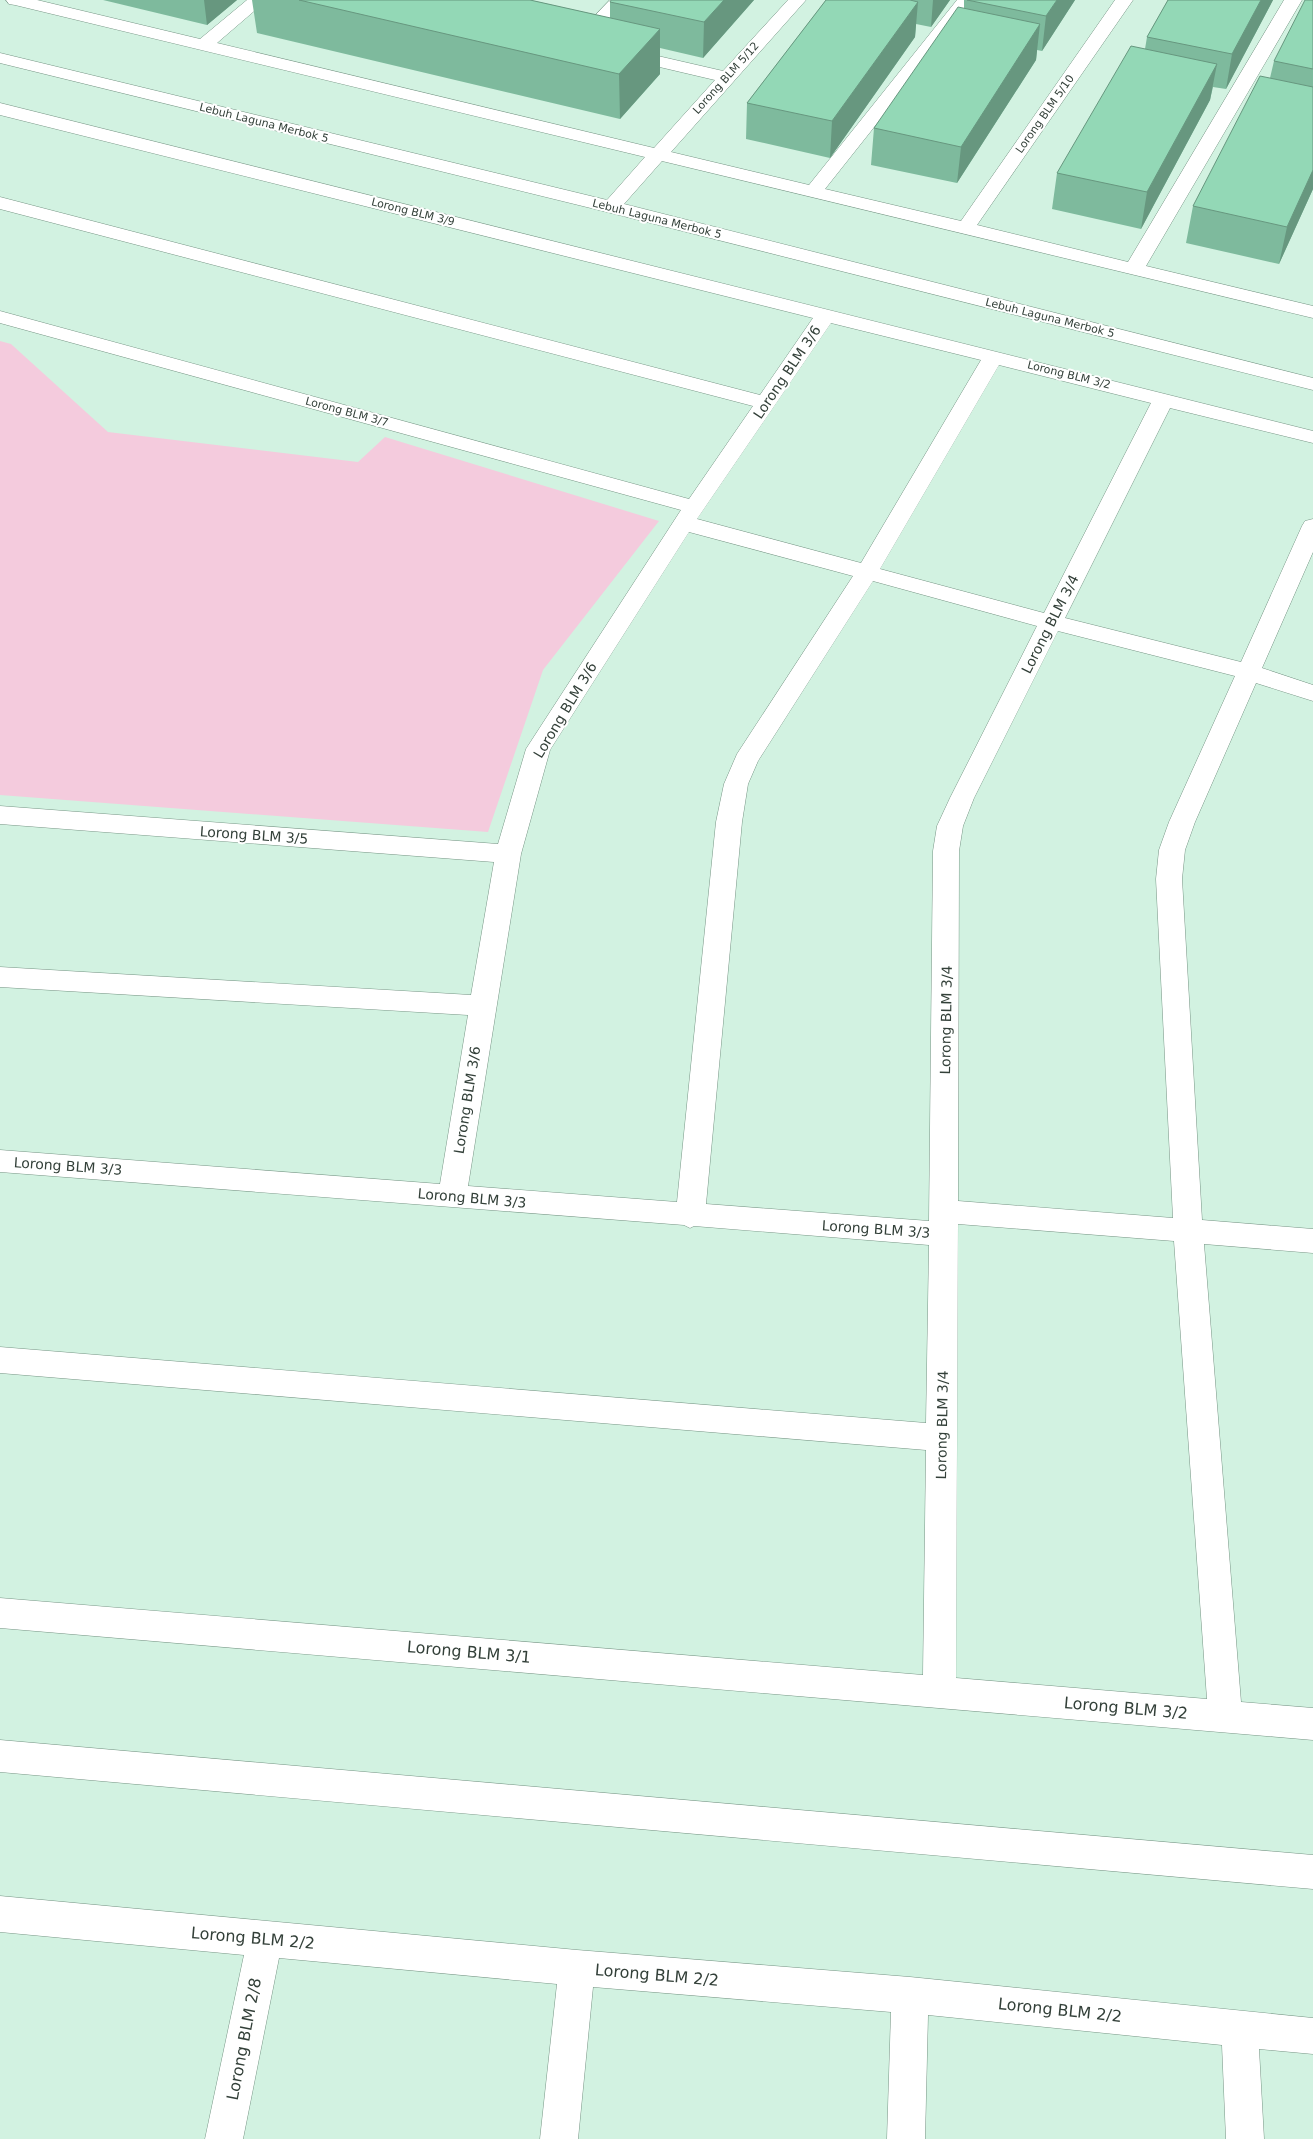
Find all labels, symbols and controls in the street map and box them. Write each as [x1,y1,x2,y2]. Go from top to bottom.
street label: Lorong BLM 5/12 [690,39,762,117]
street label: Lorong BLM 5/10 [1013,72,1077,156]
street label: Lebuh Laguna Merbok 5 [198,101,330,145]
street label: Lorong BLM 3/9 [370,195,456,229]
street label: Lebuh Laguna Merbok 5 [591,197,723,241]
street label: Lebuh Laguna Merbok 5 [984,296,1116,340]
street label: Lorong BLM 3/6 [750,322,824,422]
street label: Lorong BLM 3/2 [1026,358,1112,392]
street label: Lorong BLM 3/7 [304,395,390,429]
street label: Lorong BLM 3/4 [1018,572,1082,676]
street label: Lorong BLM 3/6 [530,659,600,761]
street label: Lorong BLM 3/5 [199,823,309,847]
street label: Lorong BLM 3/4 [937,965,955,1075]
street label: Lorong BLM 3/6 [451,1045,483,1155]
street label: Lorong BLM 3/3 [13,1154,123,1178]
street label: Lorong BLM 3/3 [417,1185,527,1211]
street label: Lorong BLM 3/3 [821,1217,931,1241]
street label: Lorong BLM 3/4 [933,1370,951,1480]
street label: Lorong BLM 3/1 [406,1637,532,1667]
street label: Lorong BLM 3/2 [1063,1693,1189,1723]
street label: Lorong BLM 2/2 [190,1923,316,1953]
street label: Lorong BLM 2/2 [594,1960,720,1990]
street label: Lorong BLM 2/8 [223,1976,265,2102]
street label: Lorong BLM 2/2 [997,1994,1123,2026]

